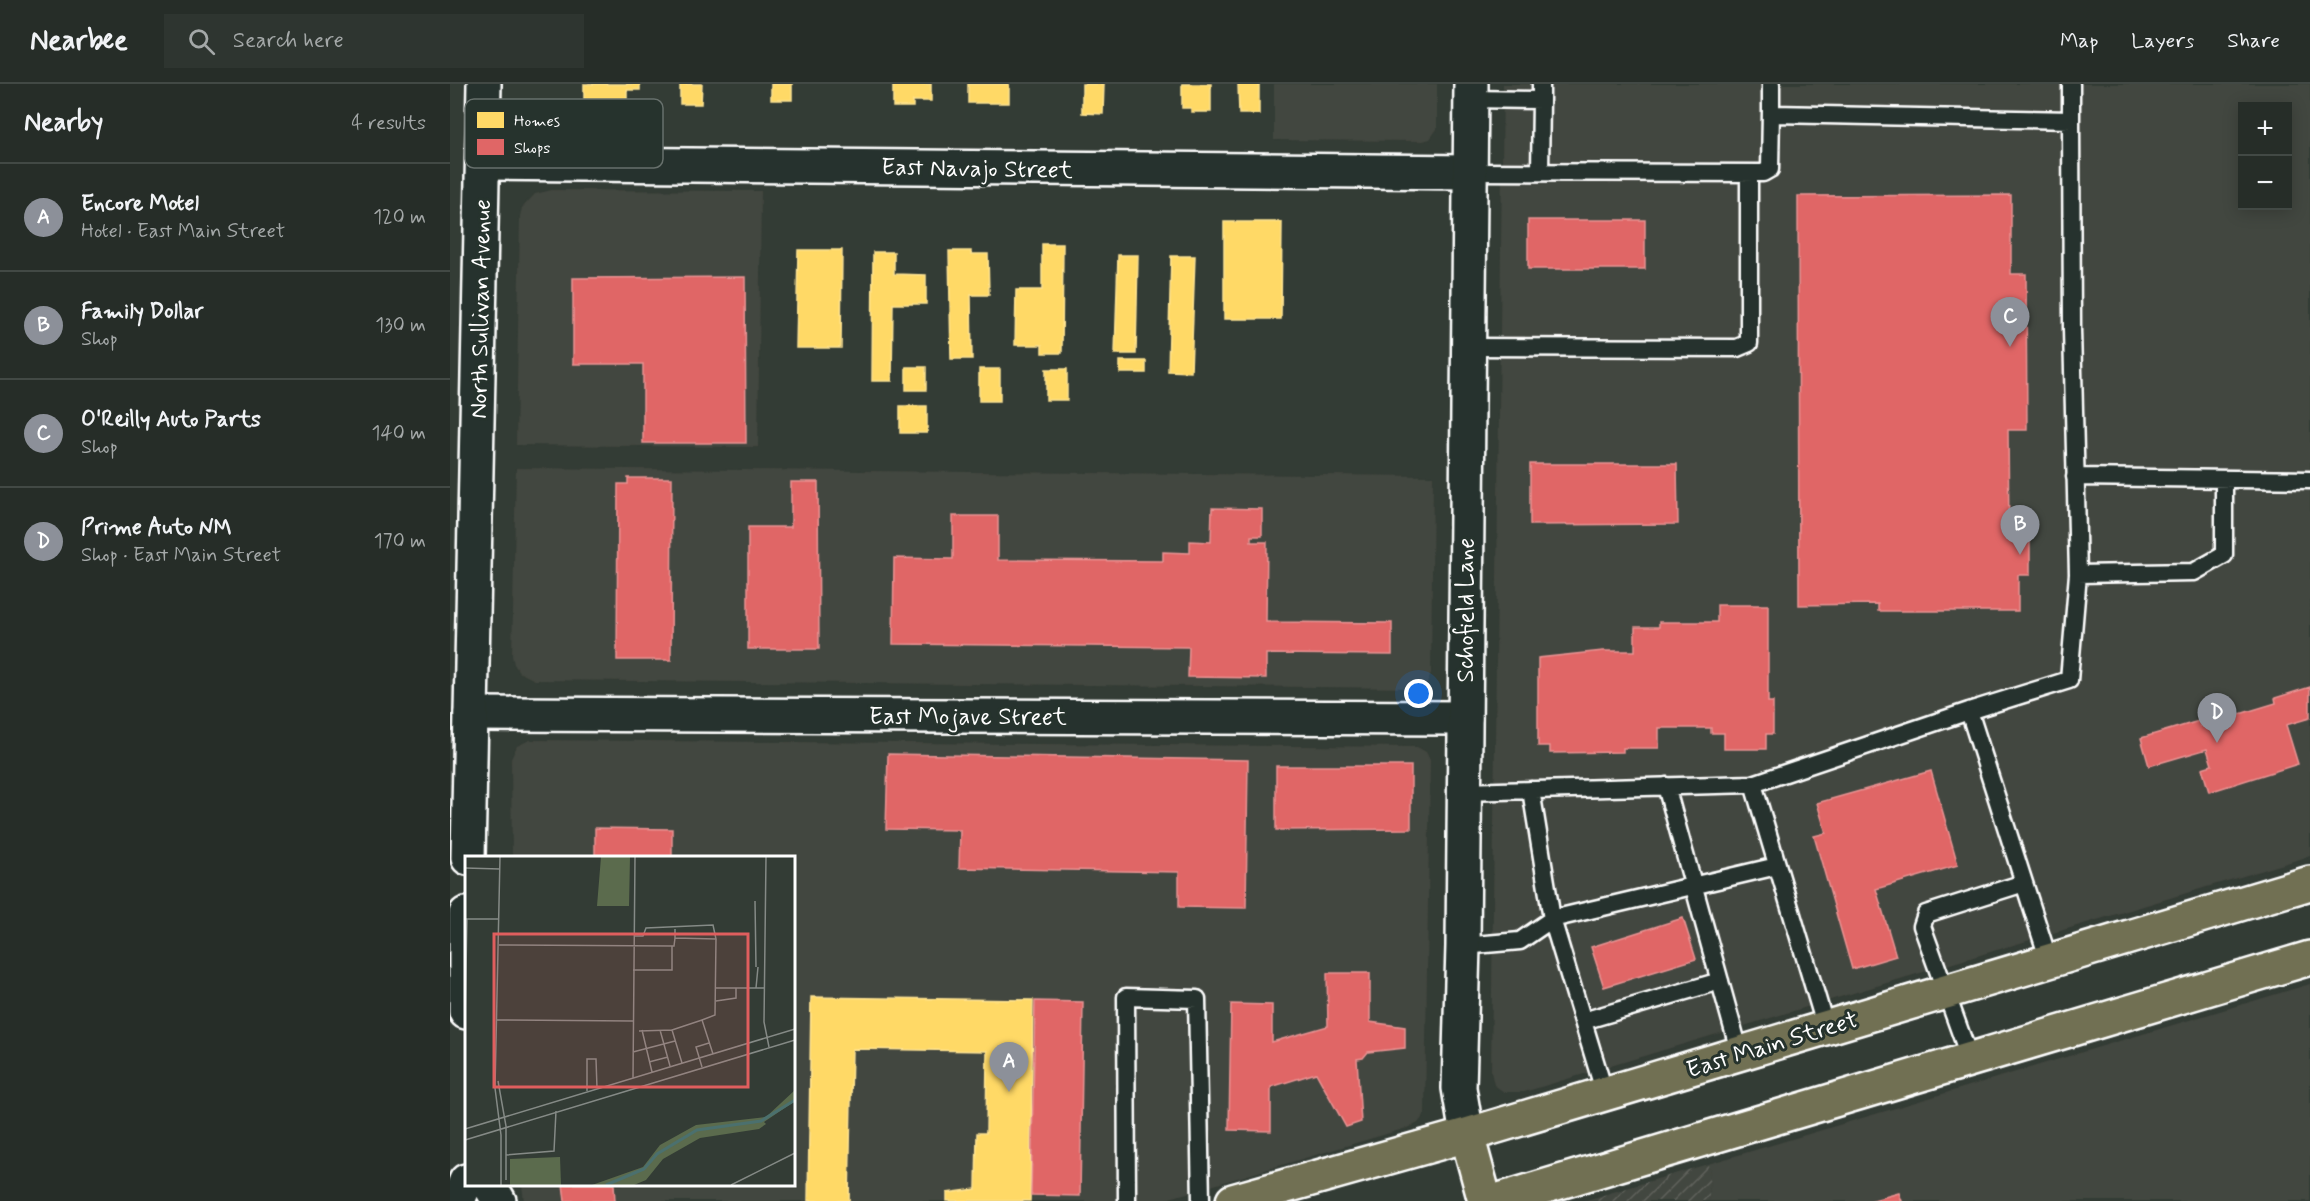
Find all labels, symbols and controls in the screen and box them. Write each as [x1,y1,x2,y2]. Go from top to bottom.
search box [164,14,584,68]
text: Nearbee [30,23,128,60]
icon: search [185,25,218,58]
text: Search here [233,27,344,55]
text: Map [2060,27,2098,55]
text: Layers [2131,27,2194,55]
text: Share [2227,27,2280,55]
legend [465,99,663,168]
map controls [2238,102,2292,210]
button: + [2238,102,2292,156]
text: Nearby [24,106,103,140]
text: 4 results [351,110,426,137]
text: Homes [514,111,560,132]
text: Shops [514,138,551,159]
street label: East Navajo Street [881,152,1073,187]
button: − [2238,156,2292,210]
text: Encore Motel [81,190,199,218]
street label: North Sullivan Avenue [464,199,499,419]
text: A [37,204,50,231]
text: 120 m [373,204,426,231]
text: Hotel · East Main Street [81,218,285,245]
text: Family Dollar [81,298,203,326]
pin: C [1990,298,2030,347]
text: B [37,312,50,339]
text: 130 m [375,312,426,339]
text: Shop [81,326,118,353]
text: O'Reilly Auto Parts [81,406,261,434]
text: C [36,420,51,447]
text: 140 m [372,420,426,447]
text: Shop [81,434,118,461]
pin: B [2000,506,2040,555]
text: Prime Auto NM [81,514,232,542]
text: D [37,528,50,555]
text: 170 m [374,528,426,555]
street label: Schofield Lane [1451,538,1482,682]
text: Shop · East Main Street [81,542,281,569]
your location [1404,679,1433,708]
pin: D [2198,694,2236,743]
street label: East Mojave Street [869,702,1067,733]
inset map [465,856,795,1186]
street label: East Main Street [1683,1005,1862,1086]
pin: A [990,1042,1028,1092]

